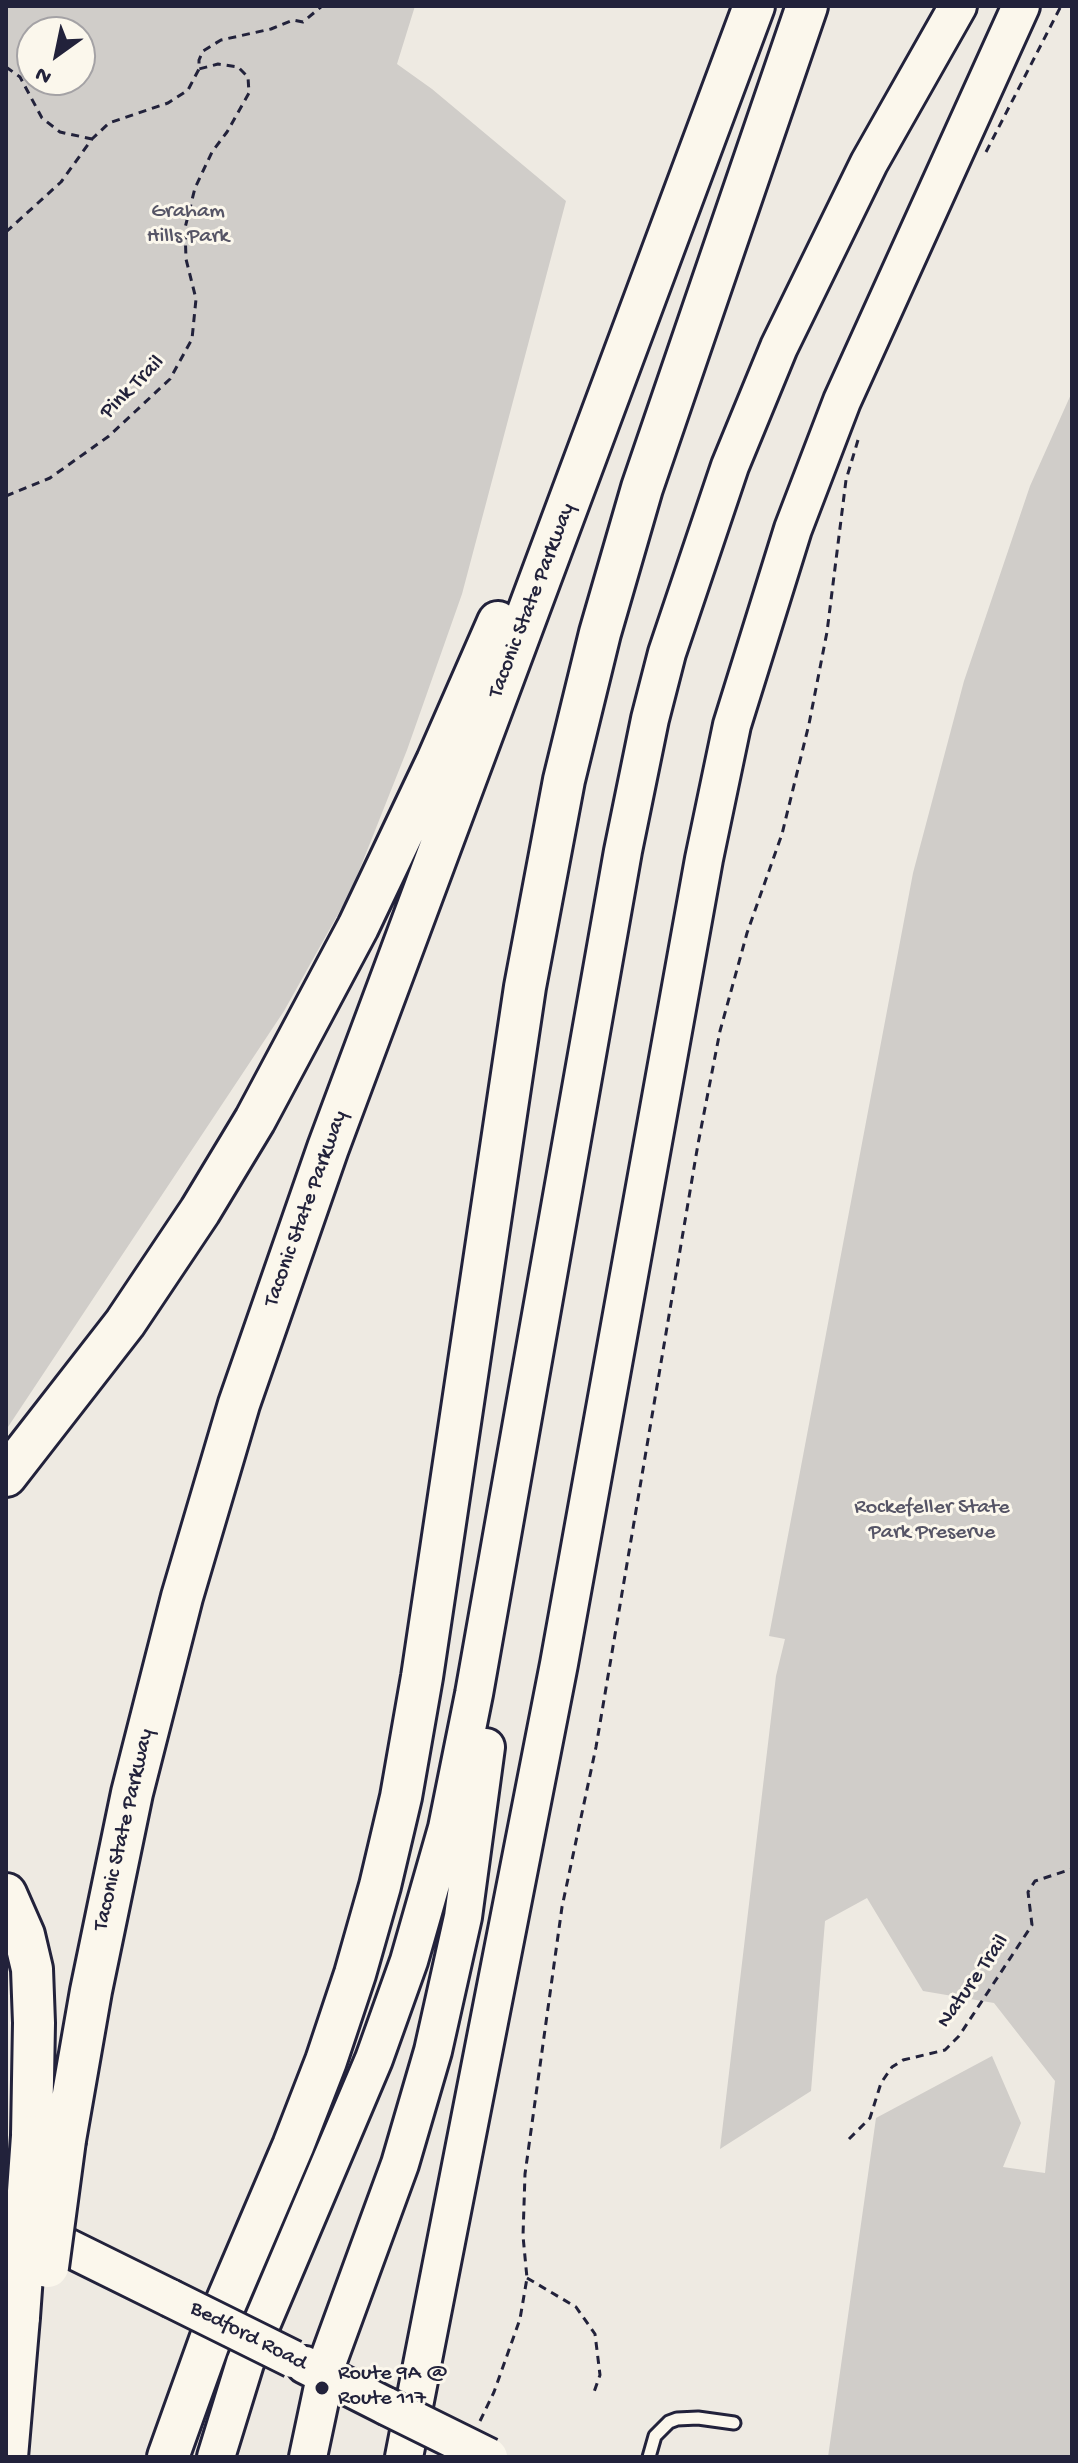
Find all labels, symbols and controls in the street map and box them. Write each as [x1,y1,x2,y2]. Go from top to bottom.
north arrow [16,16,96,96]
text: N [31,60,57,89]
park label: Graham Hills Park [147,200,229,252]
street label: Pink Trail [95,350,171,426]
street label: Taconic State Parkway [484,500,582,702]
street label: Taconic State Parkway [259,1107,355,1311]
park label: Rockefeller State Park Preserve [854,1496,1010,1548]
street label: Taconic State Parkway [89,1726,161,1934]
street label: Nature Trail [932,1930,1016,2034]
street label: Bedford Road [185,2296,311,2378]
place label: Route 9A @ Route 117 [338,2362,448,2414]
marker: Route 9A @ Route 117 [313,2379,331,2397]

